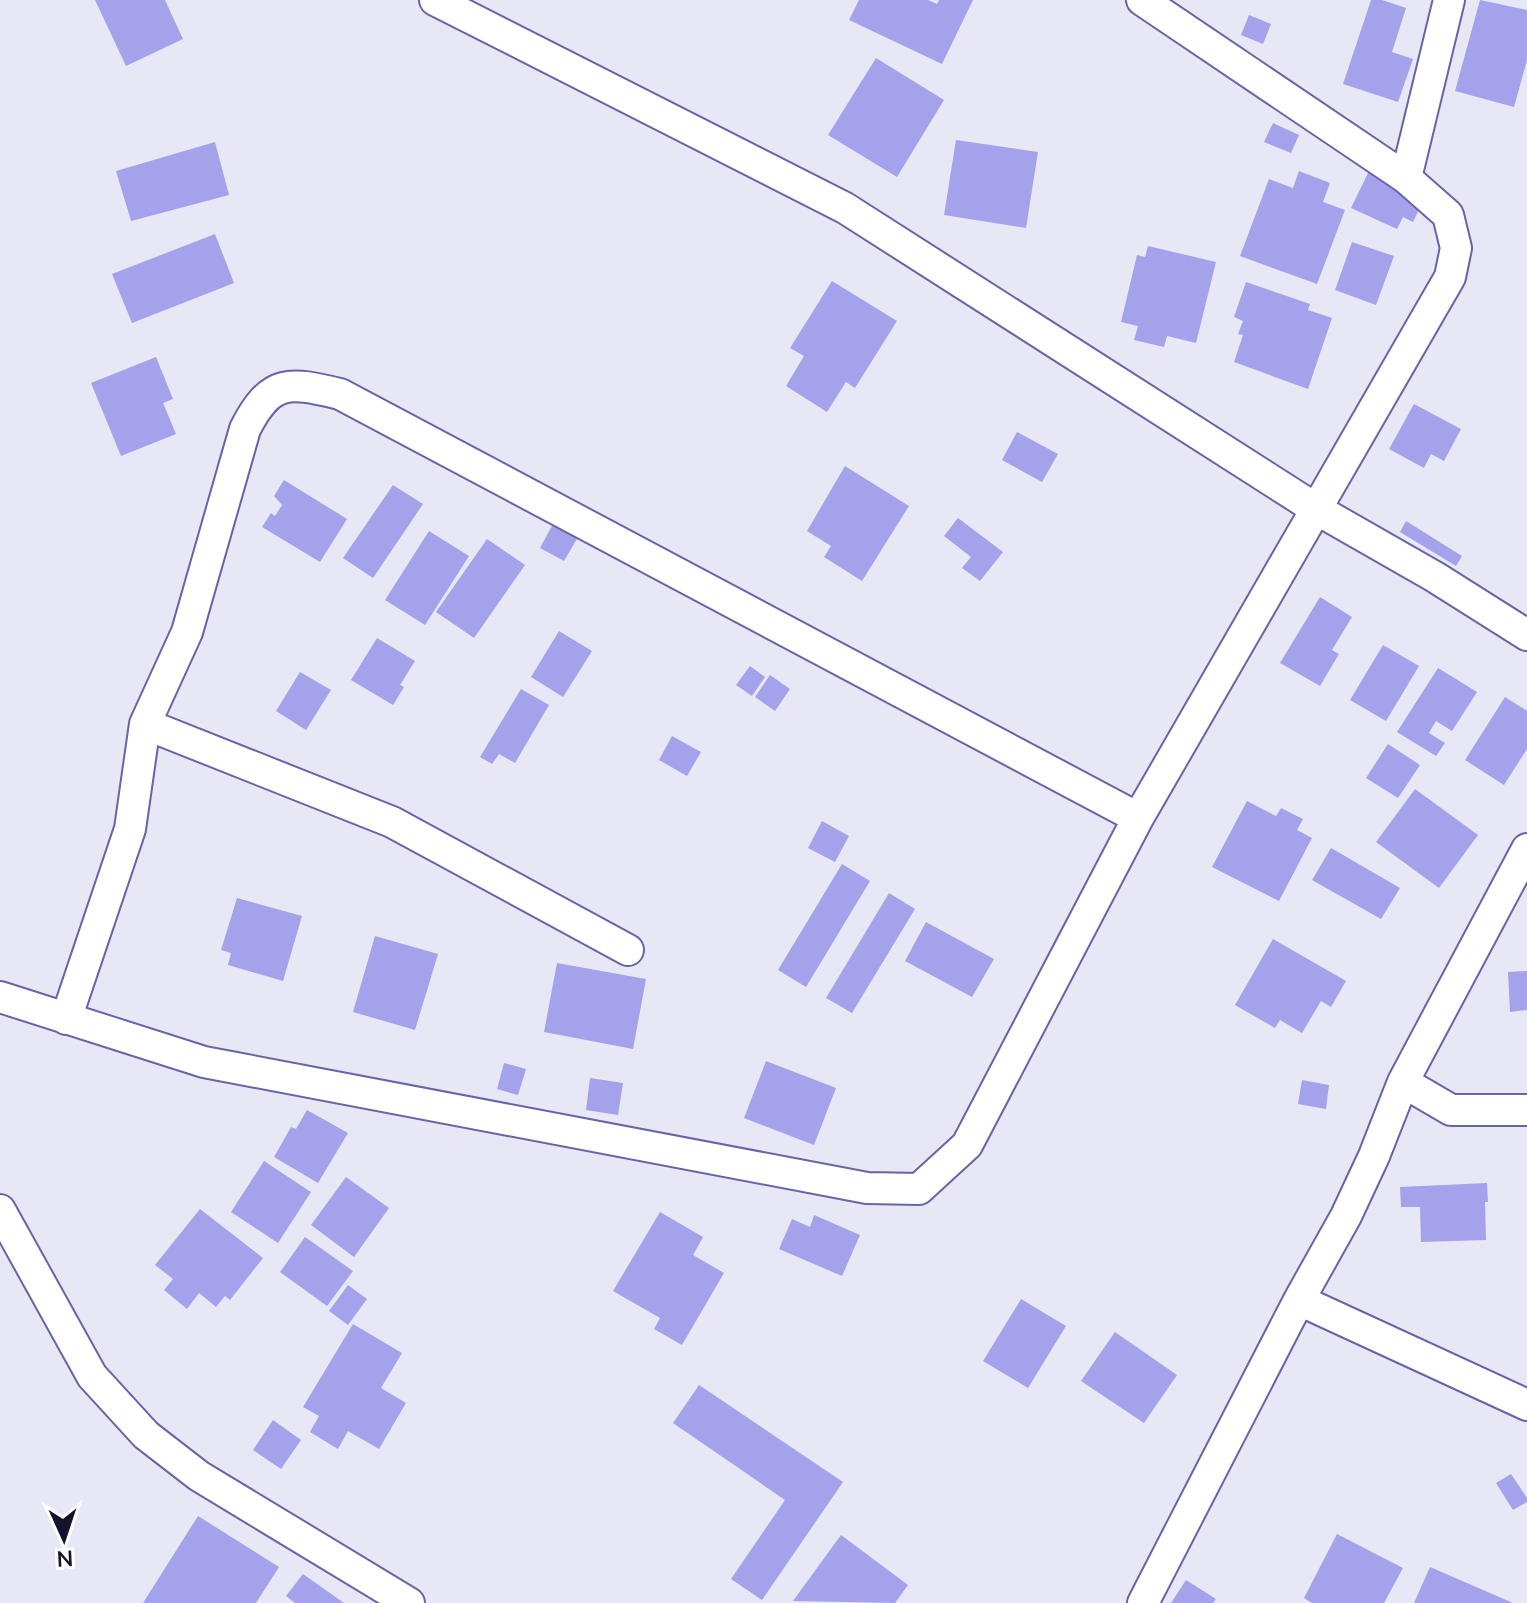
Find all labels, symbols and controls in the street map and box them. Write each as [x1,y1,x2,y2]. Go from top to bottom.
north arrow [24,1499,104,1579]
text: N [56,1543,74,1573]

